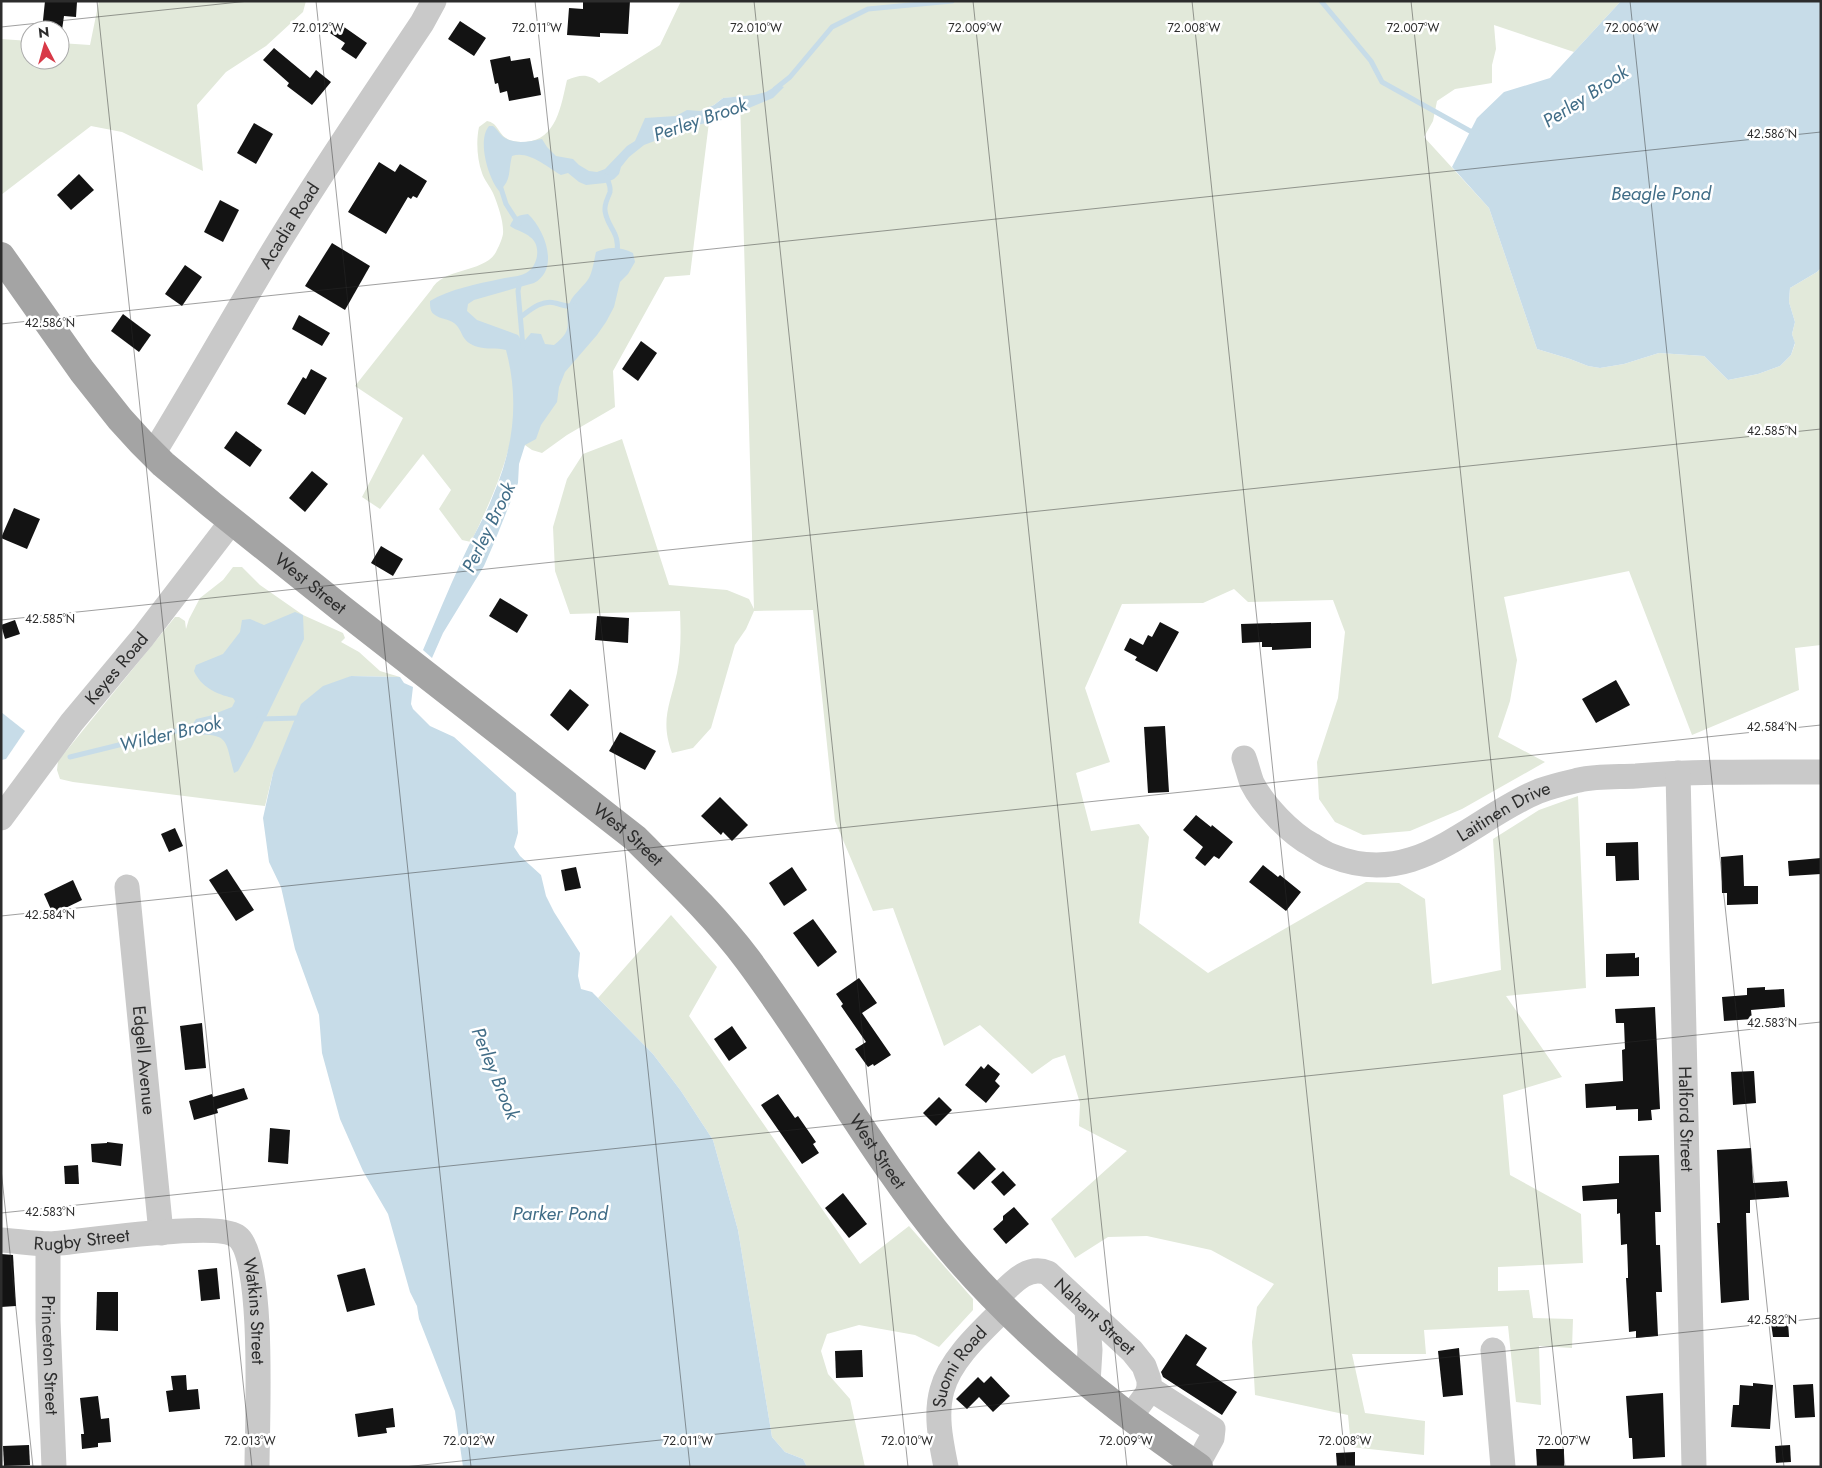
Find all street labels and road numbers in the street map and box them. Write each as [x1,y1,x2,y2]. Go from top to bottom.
street label: Acadia Road [253,177,326,274]
street label: West Street [269,547,352,621]
street label: Keyes Road [79,627,155,710]
street label: Laitinen Drive [1452,775,1554,848]
street label: West Street [587,797,670,873]
street label: Edgell Avenue [126,1004,162,1116]
street label: Halford Street [1672,1066,1700,1173]
street label: West Street [843,1109,913,1195]
street label: Rugby Street [33,1222,131,1257]
street label: Watkins Street [236,1255,271,1365]
street label: Nahant Street [1048,1272,1142,1362]
street label: Princeton Street [35,1295,65,1416]
street label: Suomi Road [926,1320,993,1409]

